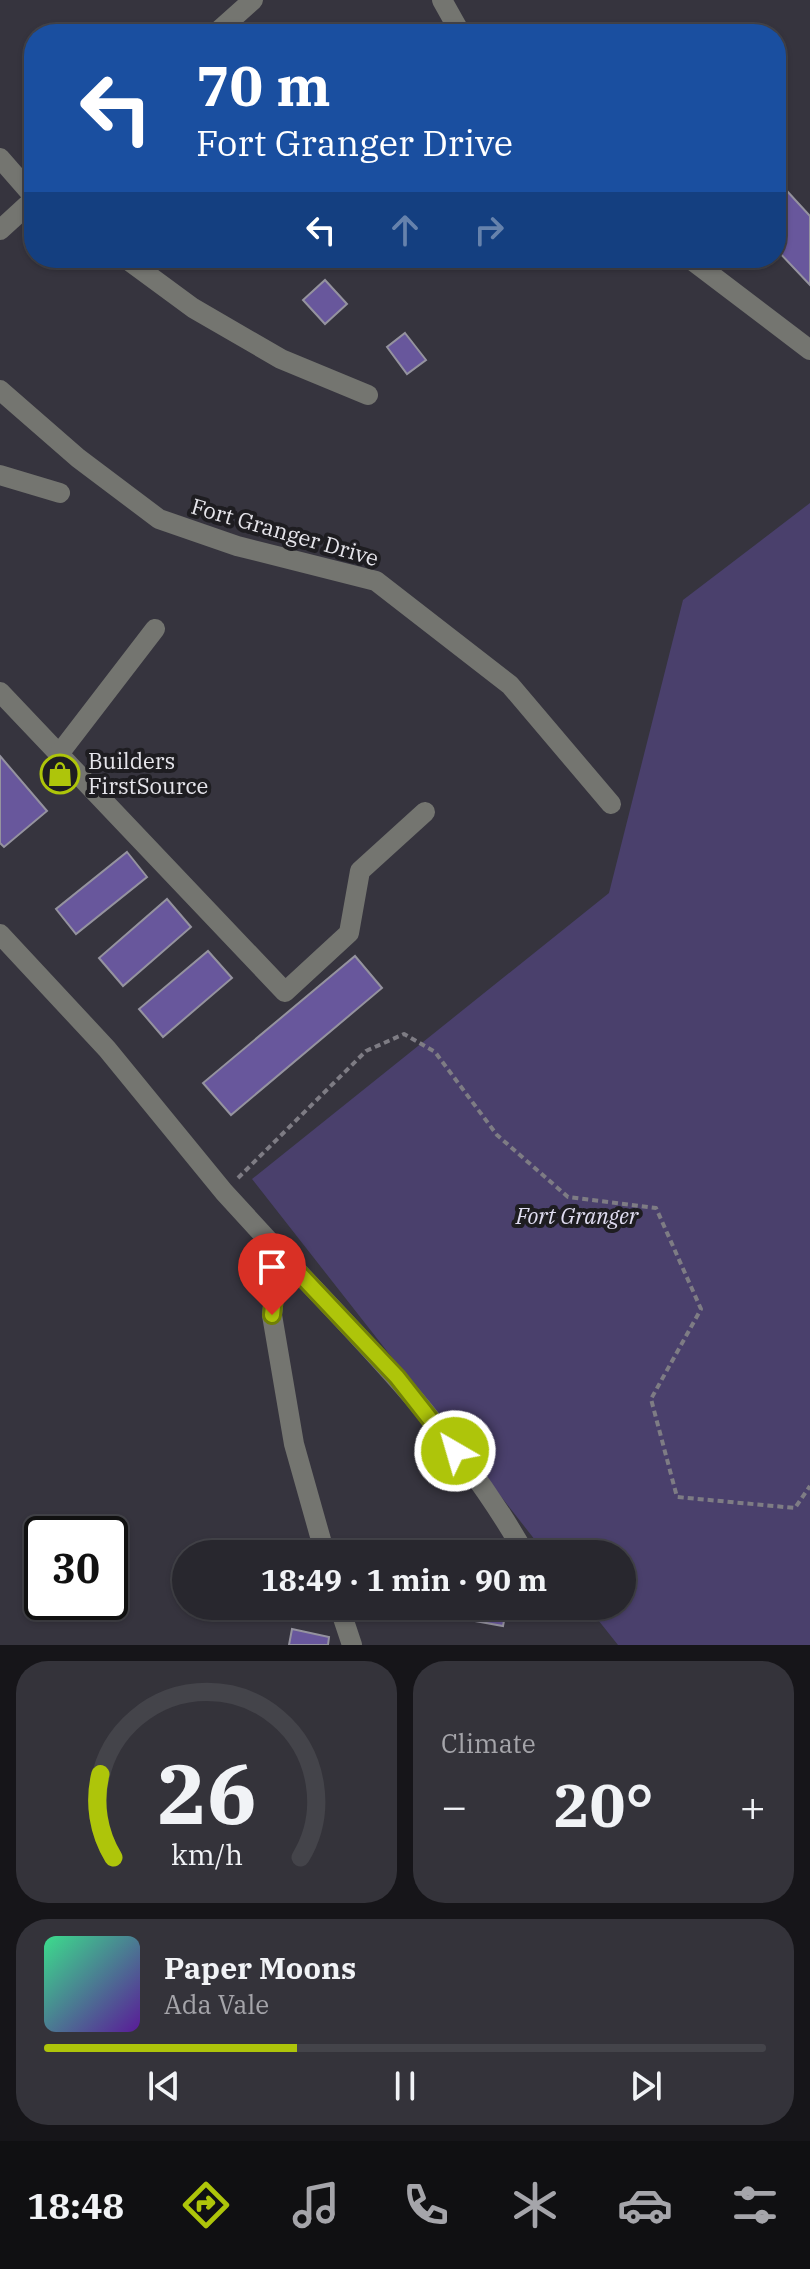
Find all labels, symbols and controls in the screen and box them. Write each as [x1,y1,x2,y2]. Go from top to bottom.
text: 70 m [196,49,331,121]
icon: left [64,56,168,160]
text: Fort Granger Drive [196,119,513,166]
icon: left [299,208,343,252]
icon: ahead [383,208,427,252]
icon: right [467,208,511,252]
street label: Fort Granger Drive [188,491,382,572]
place label: Builders FirstSource [88,746,208,800]
shop icon: Builders FirstSource [39,753,81,795]
park label: Fort Granger [515,1201,640,1230]
pin [238,1233,306,1315]
icon: arrive [250,1245,294,1289]
position arrow [413,1409,497,1493]
speed limit sign: 30 [24,1516,128,1620]
text: 18:49 · 1 min · 90 m [261,1560,547,1599]
text: Climate [441,1726,536,1760]
text: 26 [157,1739,256,1847]
text: 20° [553,1765,654,1844]
text: − [441,1777,467,1834]
text: + [740,1777,766,1834]
text: km/h [170,1836,243,1873]
text: Paper Moons [164,1948,356,1987]
text: Ada Vale [164,1987,269,2021]
icon: previous [142,2064,186,2108]
icon: pause [383,2064,427,2108]
icon: next [624,2064,668,2108]
icon: directions [178,2177,234,2233]
icon: music [288,2177,344,2233]
icon: phone [398,2177,454,2233]
icon: climate [507,2177,563,2233]
icon: car [617,2177,673,2233]
icon: filters [727,2177,783,2233]
text: 18:48 [27,2182,124,2229]

